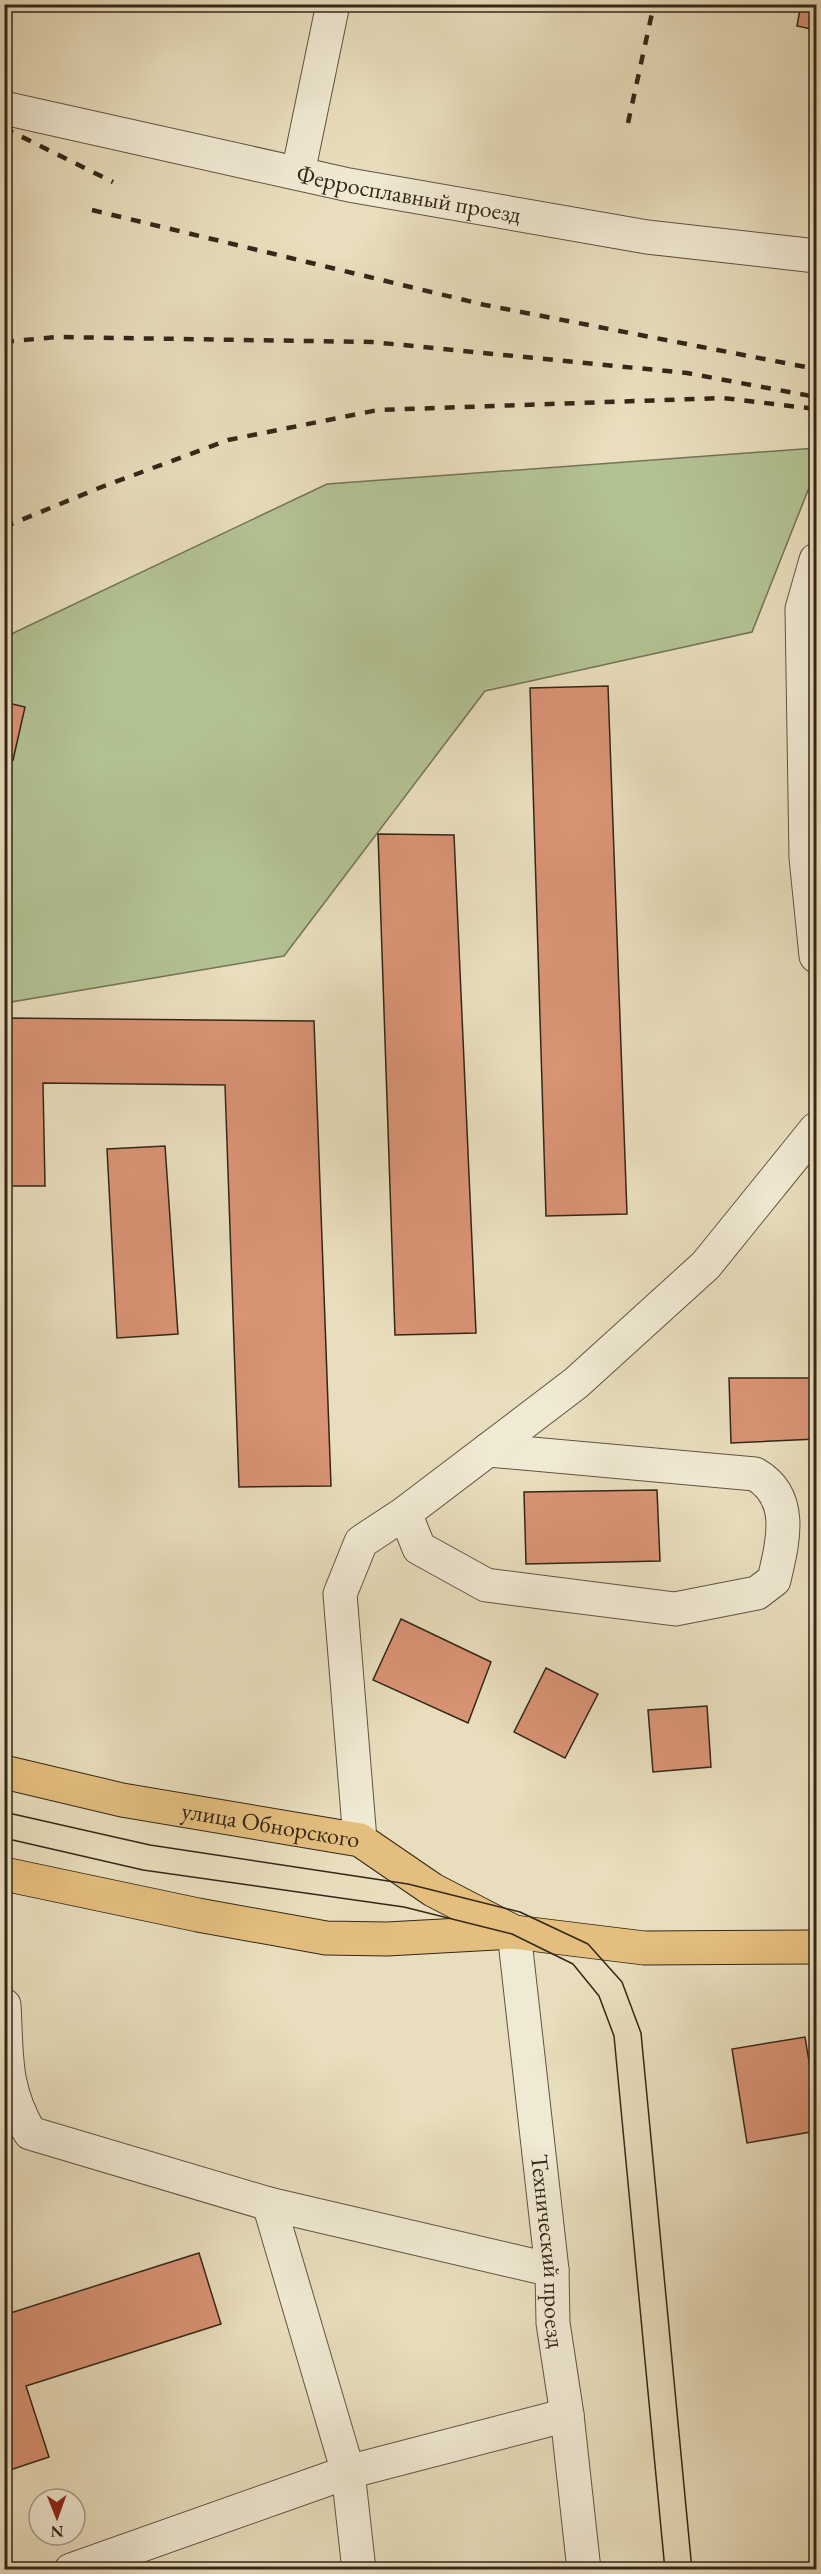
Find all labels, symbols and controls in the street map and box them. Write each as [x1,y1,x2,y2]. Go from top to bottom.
street label: Ферросплавный проезд [294,158,524,230]
street label: улица Обнорского [179,1794,362,1855]
street label: Технический проезд [524,2152,573,2350]
north arrow [27,2487,87,2547]
text: N [51,2521,64,2542]

